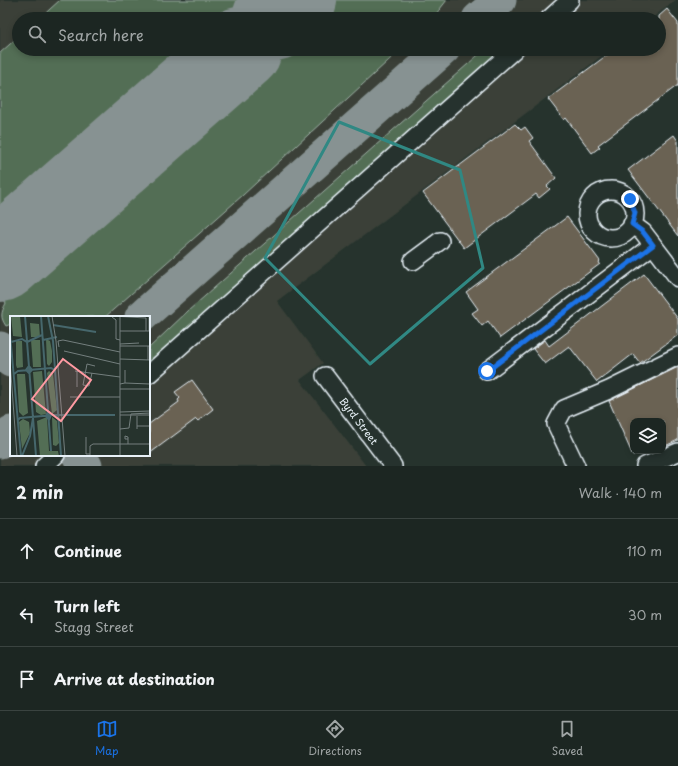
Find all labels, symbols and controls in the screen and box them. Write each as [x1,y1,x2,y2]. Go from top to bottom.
search box [12,12,666,56]
icon: search [26,23,48,45]
text: Search here [58,23,144,46]
route end [621,190,639,208]
inset map [10,316,150,456]
route start [478,362,496,380]
street label: Byrd Street [336,394,382,448]
map controls [630,418,666,454]
button: layers [630,418,666,454]
text: 2 min [16,479,63,505]
text: Walk · 140 m [579,483,662,502]
text: Continue [54,539,122,562]
icon: ahead [16,540,38,562]
text: 110 m [627,541,662,560]
text: Turn left [54,594,120,617]
icon: left [16,604,38,626]
text: 30 m [628,605,662,624]
text: Stagg Street [54,617,134,636]
text: Arrive at destination [54,667,215,690]
icon: arrive [16,668,38,690]
tab: Map [95,718,118,759]
tab: Directions [308,718,362,759]
tab: Saved [552,718,583,759]

